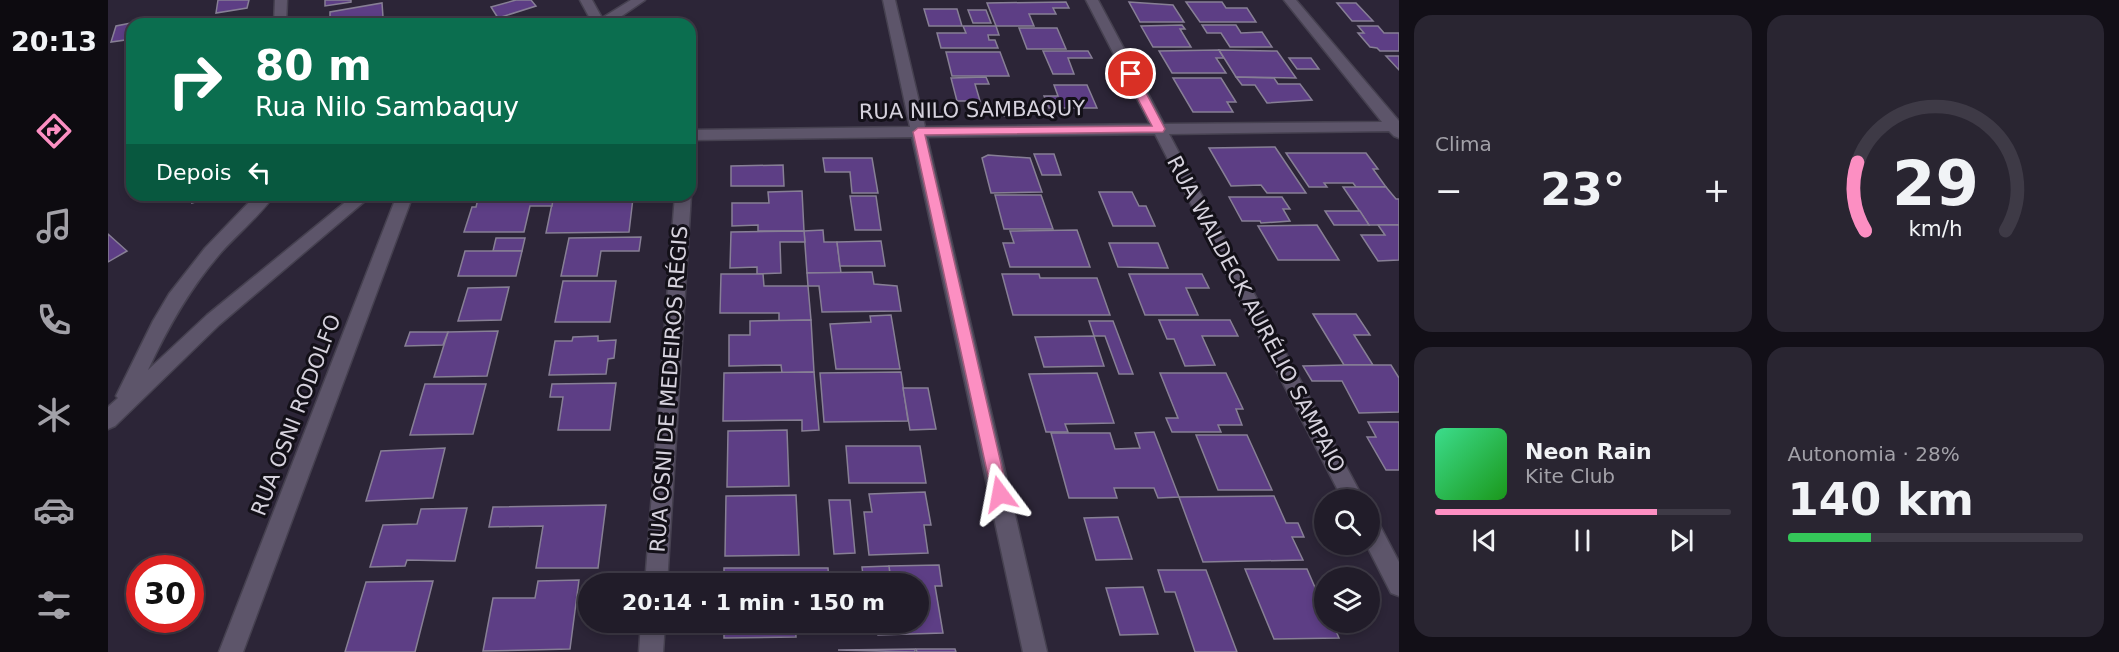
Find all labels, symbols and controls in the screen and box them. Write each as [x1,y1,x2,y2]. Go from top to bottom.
text: 20:13 [11,26,97,57]
text: 80 m [255,41,372,90]
icon: right [156,42,234,120]
pin [1105,48,1156,99]
icon: arrive [1114,57,1147,90]
text: Rua Nilo Sambaquy [255,91,519,122]
street label: RUA NILO SAMBAQUY [859,96,1086,124]
icon: directions [33,110,75,152]
text: Clima [1435,132,1492,156]
text: 29 [1892,147,1979,220]
street label: RUA WALDECK AURÉLIO SAMPAIO [1162,151,1351,476]
icon: left [243,156,276,189]
text: Depois [156,160,231,185]
text: 23° [1540,163,1625,216]
text: − [1435,171,1463,210]
text: + [1703,171,1731,210]
icon: music [33,205,75,247]
text: km/h [1908,216,1962,241]
street label: RUA OSNI DE MEDEIROS RÉGIS [645,225,692,553]
icon: phone [33,299,75,341]
street label: RUA OSNI RODOLFO [247,311,345,519]
icon: climate [33,394,75,436]
text: Neon Rain [1525,439,1652,464]
text: Autonomia · 28% [1788,442,1960,466]
position arrow [968,462,1032,526]
text: Kite Club [1525,464,1615,488]
text: 140 km [1788,473,1974,526]
icon: car [33,489,75,531]
map controls [1314,489,1380,633]
button: search [1314,489,1380,555]
icon: previous [1468,524,1501,557]
icon: pause [1566,524,1599,557]
icon: next [1665,524,1698,557]
speed limit sign: 30 [126,555,204,633]
button: layers [1314,567,1380,633]
icon: filters [33,584,75,626]
text: 20:14 · 1 min · 150 m [622,590,885,615]

